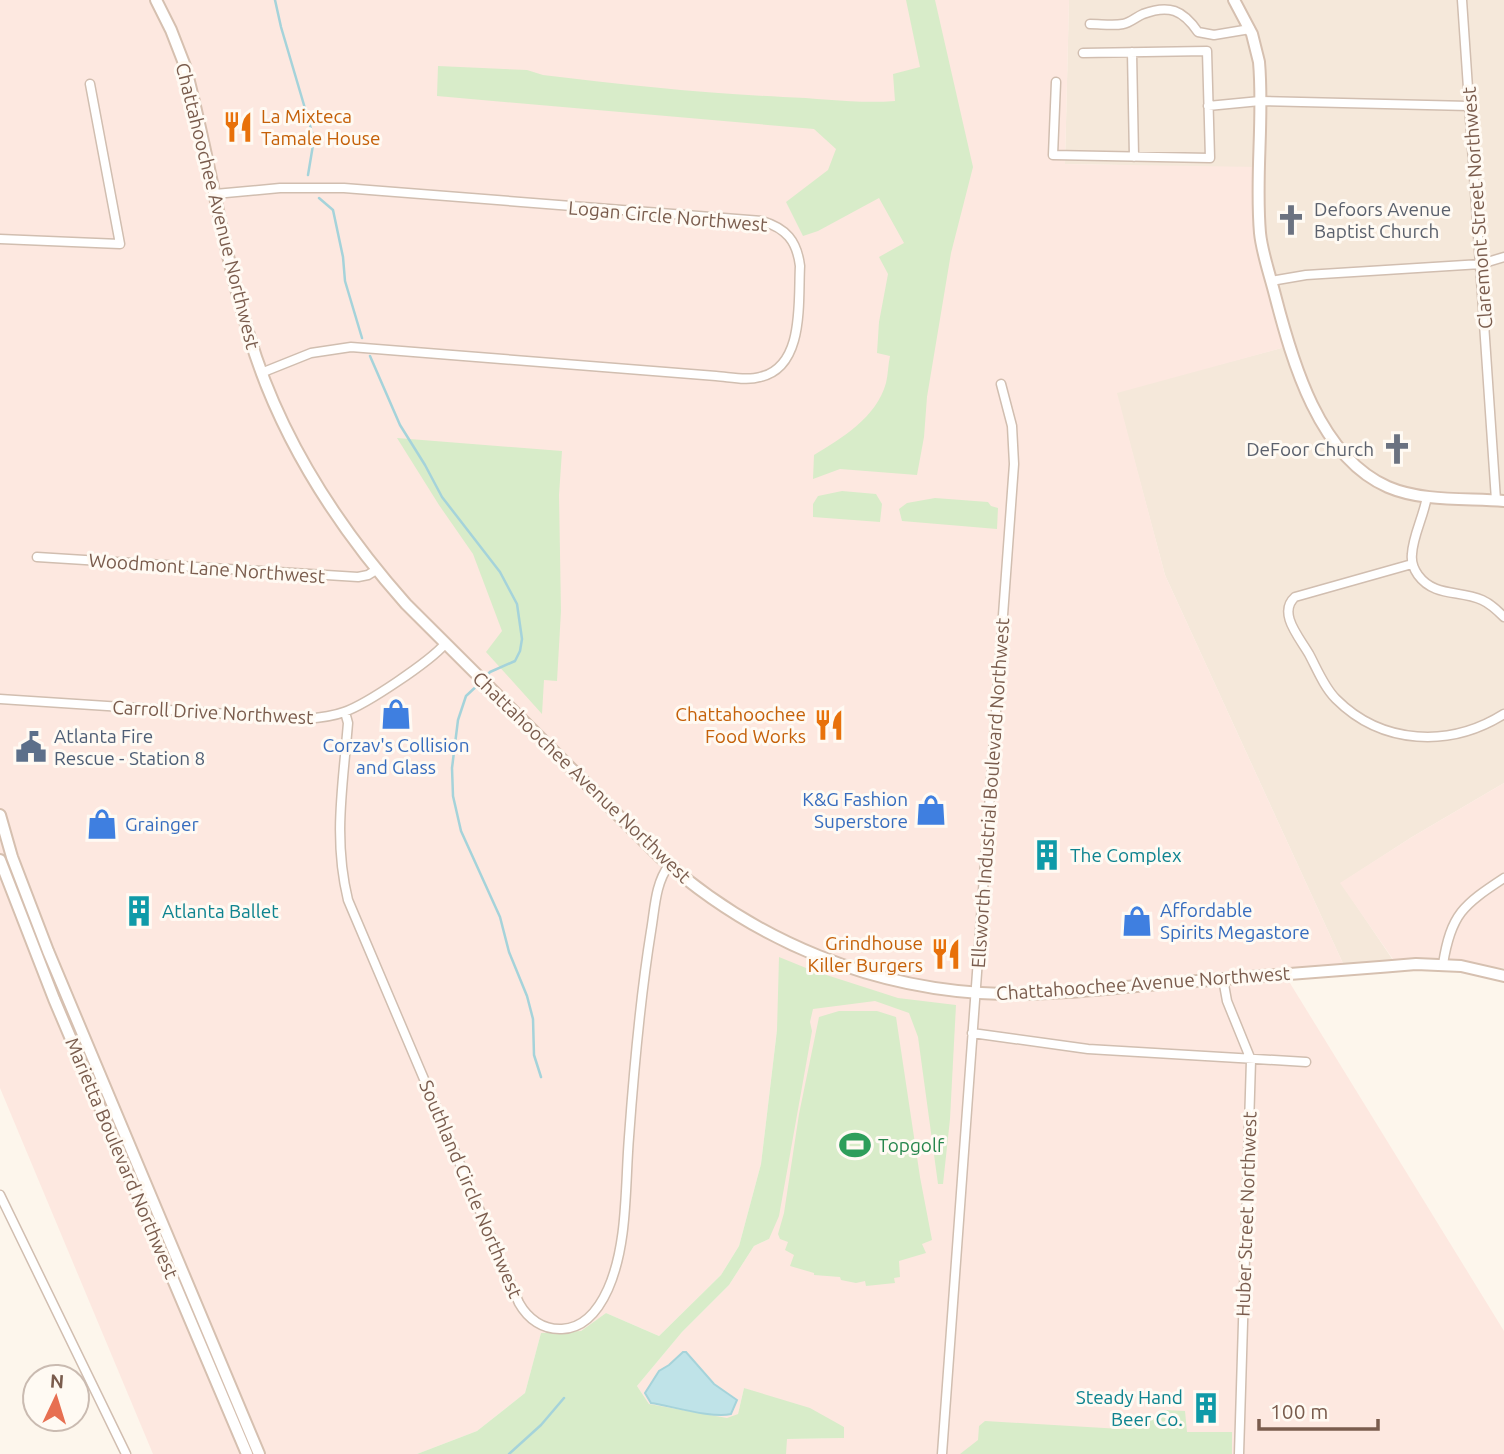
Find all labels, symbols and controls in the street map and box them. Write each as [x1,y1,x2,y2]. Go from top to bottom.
street label: Chattahoochee Avenue Northwest [172,60,264,352]
street label: Claremont Street Northwest [1458,86,1496,330]
place label: La Mixteca Tamale House [261,105,381,149]
restaurant icon: La Mixteca Tamale House [221,110,255,144]
street label: Logan Circle Northwest [567,196,769,236]
place label: Defoors Avenue Baptist Church [1314,198,1451,242]
church icon: Defoors Avenue Baptist Church [1274,203,1308,237]
church icon: DeFoor Church [1380,432,1414,466]
place label: DeFoor Church [1246,438,1374,460]
street label: Woodmont Lane Northwest [88,549,327,587]
street label: Ellsworth Industrial Boulevard Northwest [967,617,1013,969]
street label: Chattahoochee Avenue Northwest [468,667,696,888]
street label: Carroll Drive Northwest [112,696,315,728]
shop icon: Corzav's Collision and Glass [379,697,413,731]
place label: Chattahoochee Food Works [675,703,806,747]
restaurant icon: Chattahoochee Food Works [812,708,846,742]
place label: Atlanta Fire Rescue - Station 8 [54,725,205,769]
public building icon: Atlanta Fire Rescue - Station 8 [14,730,48,764]
place label: Corzav's Collision and Glass [322,734,470,778]
place label: K&G Fashion Superstore [802,788,908,832]
shop icon: K&G Fashion Superstore [914,793,948,827]
shop icon: Grainger [85,807,119,841]
place label: Grainger [125,813,199,835]
building icon: The Complex [1030,838,1064,872]
place label: The Complex [1070,844,1182,866]
building icon: Atlanta Ballet [122,894,156,928]
place label: Affordable Spirits Megastore [1160,899,1310,943]
place label: Atlanta Ballet [162,900,279,922]
shop icon: Affordable Spirits Megastore [1120,904,1154,938]
place label: Grindhouse Killer Burgers [807,932,923,976]
restaurant icon: Grindhouse Killer Burgers [929,937,963,971]
street label: Chattahoochee Avenue Northwest [995,962,1291,1004]
street label: Marietta Boulevard Northwest [61,1034,183,1282]
street label: Southland Circle Northwest [415,1077,527,1302]
street label: Huber Street Northwest [1231,1110,1261,1317]
sports icon: Topgolf [838,1128,872,1162]
place label: Topgolf [878,1134,945,1156]
north arrow [21,1363,91,1433]
text: N [49,1370,65,1393]
place label: Steady Hand Beer Co. [1076,1386,1183,1430]
scale bar [1259,1388,1378,1432]
building icon: Steady Hand Beer Co. [1189,1391,1223,1425]
text: 100 m [1270,1399,1328,1423]

